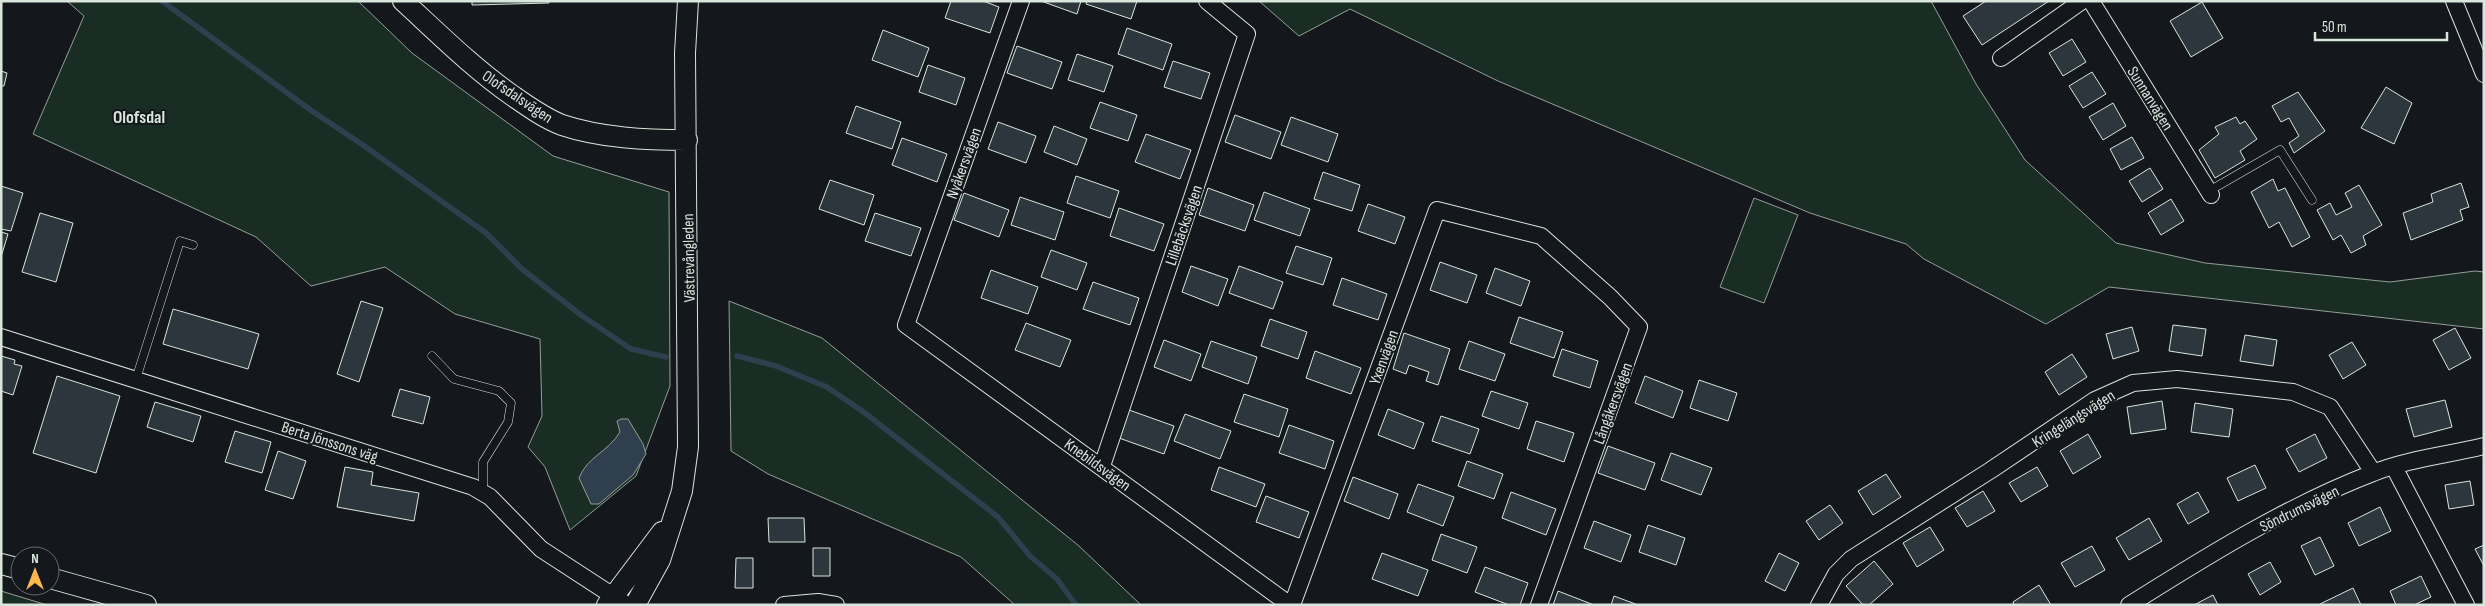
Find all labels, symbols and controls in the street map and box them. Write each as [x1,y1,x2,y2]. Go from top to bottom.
scale bar [2315,10,2448,42]
text: 50 m [2322,18,2347,37]
street label: Sunnanvägen [2123,63,2177,134]
street label: Olofsdalsvägen [478,67,556,128]
district label: Olofsdal [113,107,165,128]
street label: Nyåkersvägen [943,125,986,202]
street label: Lillebäcksvägen [1162,183,1207,268]
street label: Västrevångleden [679,213,700,303]
street label: Yxenvägen [1366,327,1403,388]
street label: Långåkersvägen [1590,360,1637,447]
street label: Kringelängsvägen [2029,386,2119,452]
street label: Berta Jönssons väg [279,418,380,467]
street label: Knebildsvägen [1060,435,1134,496]
street label: Söndrumsvägen [2257,482,2342,537]
north arrow [10,546,60,596]
text: N [31,550,39,567]

